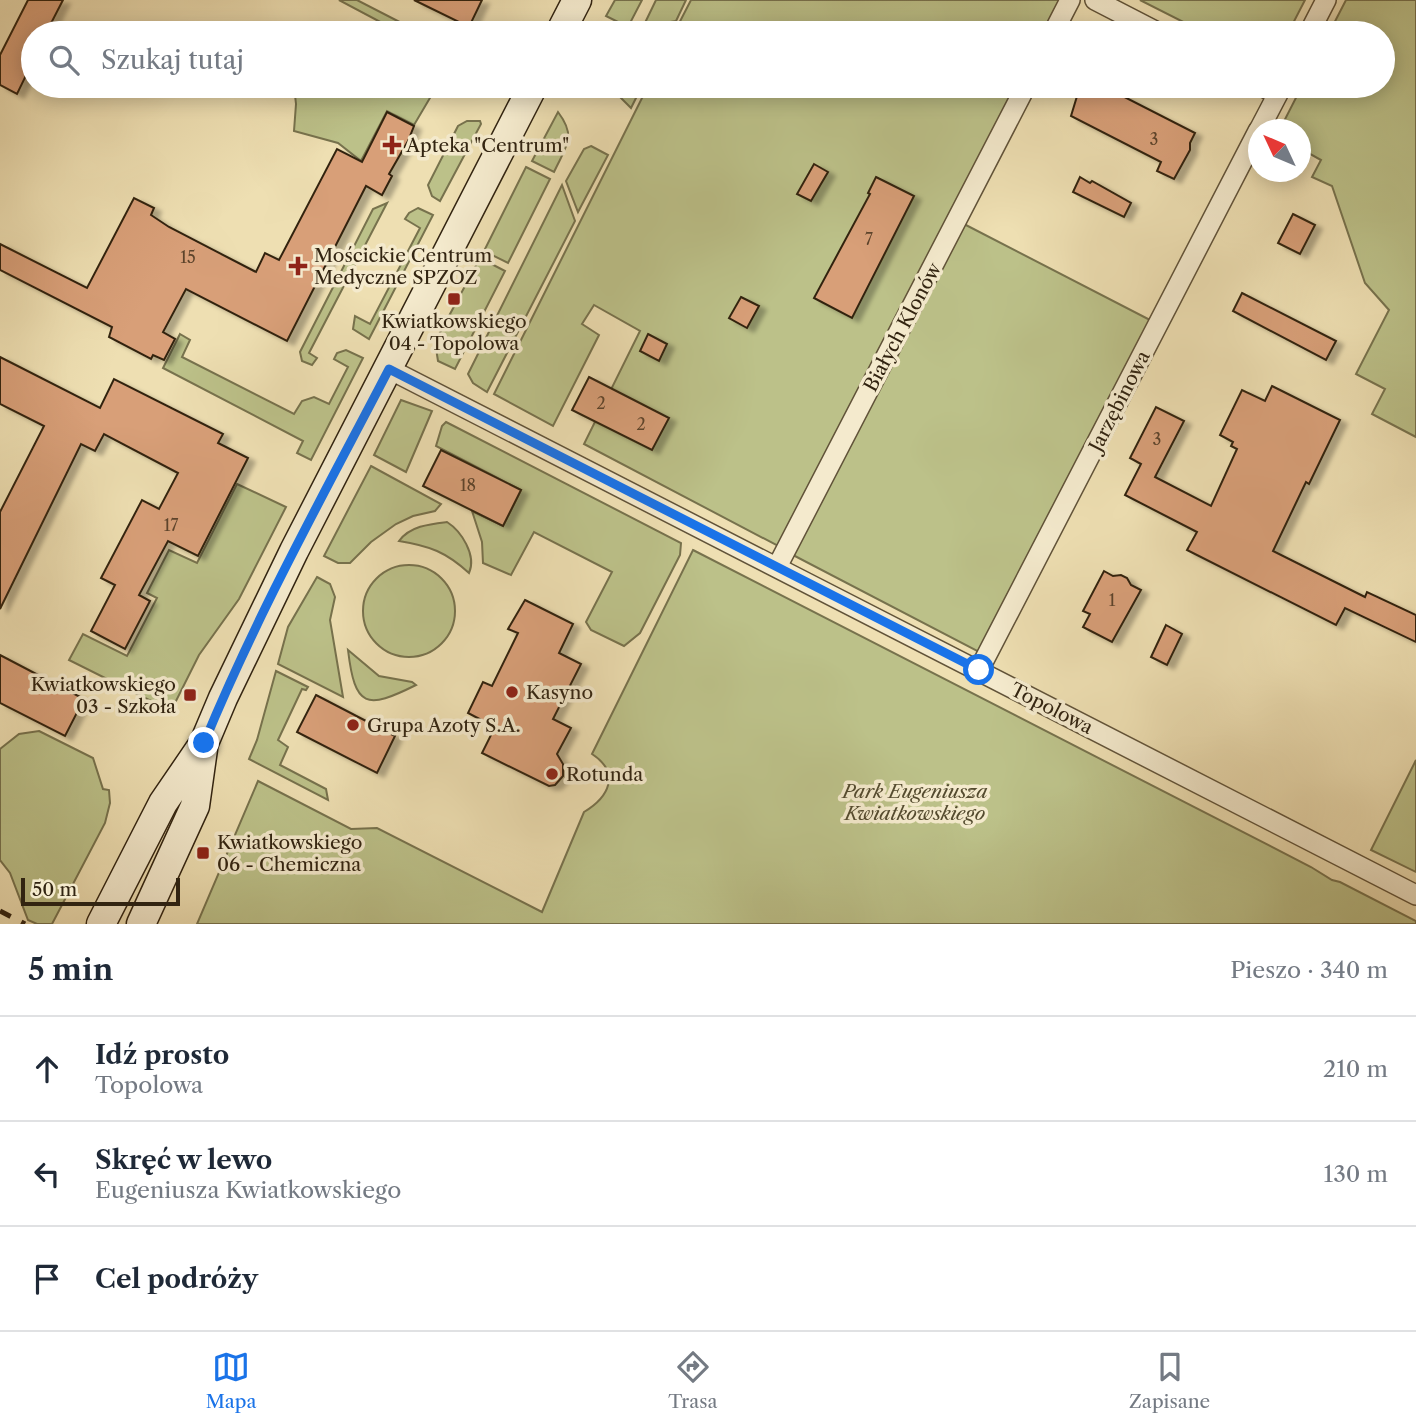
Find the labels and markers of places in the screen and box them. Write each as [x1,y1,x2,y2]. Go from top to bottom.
place label: Apteka "Centrum" [405,134,569,157]
marker: Apteka "Centrum" [384,137,400,153]
place label: Mościckie Centrum Medyczne SPZOZ [314,244,492,289]
marker: Mościckie Centrum Medyczne SPZOZ [288,256,308,276]
marker: Kwiatkowskiego 04 - Topolowa [446,291,462,307]
place label: Kwiatkowskiego 04 - Topolowa [381,310,527,355]
place label: Kwiatkowskiego 03 - Szkoła [31,673,176,718]
place label: Kasyno [526,681,593,704]
marker: Kasyno [504,684,520,700]
marker: Kwiatkowskiego 03 - Szkoła [182,687,198,703]
place label: Grupa Azoty S.A. [367,714,521,737]
marker: Grupa Azoty S.A. [345,717,361,733]
place label: Rotunda [566,763,643,786]
marker: Rotunda [544,766,560,782]
place label: Kwiatkowskiego 06 - Chemiczna [217,831,362,876]
marker: Kwiatkowskiego 06 - Chemiczna [195,845,211,861]

